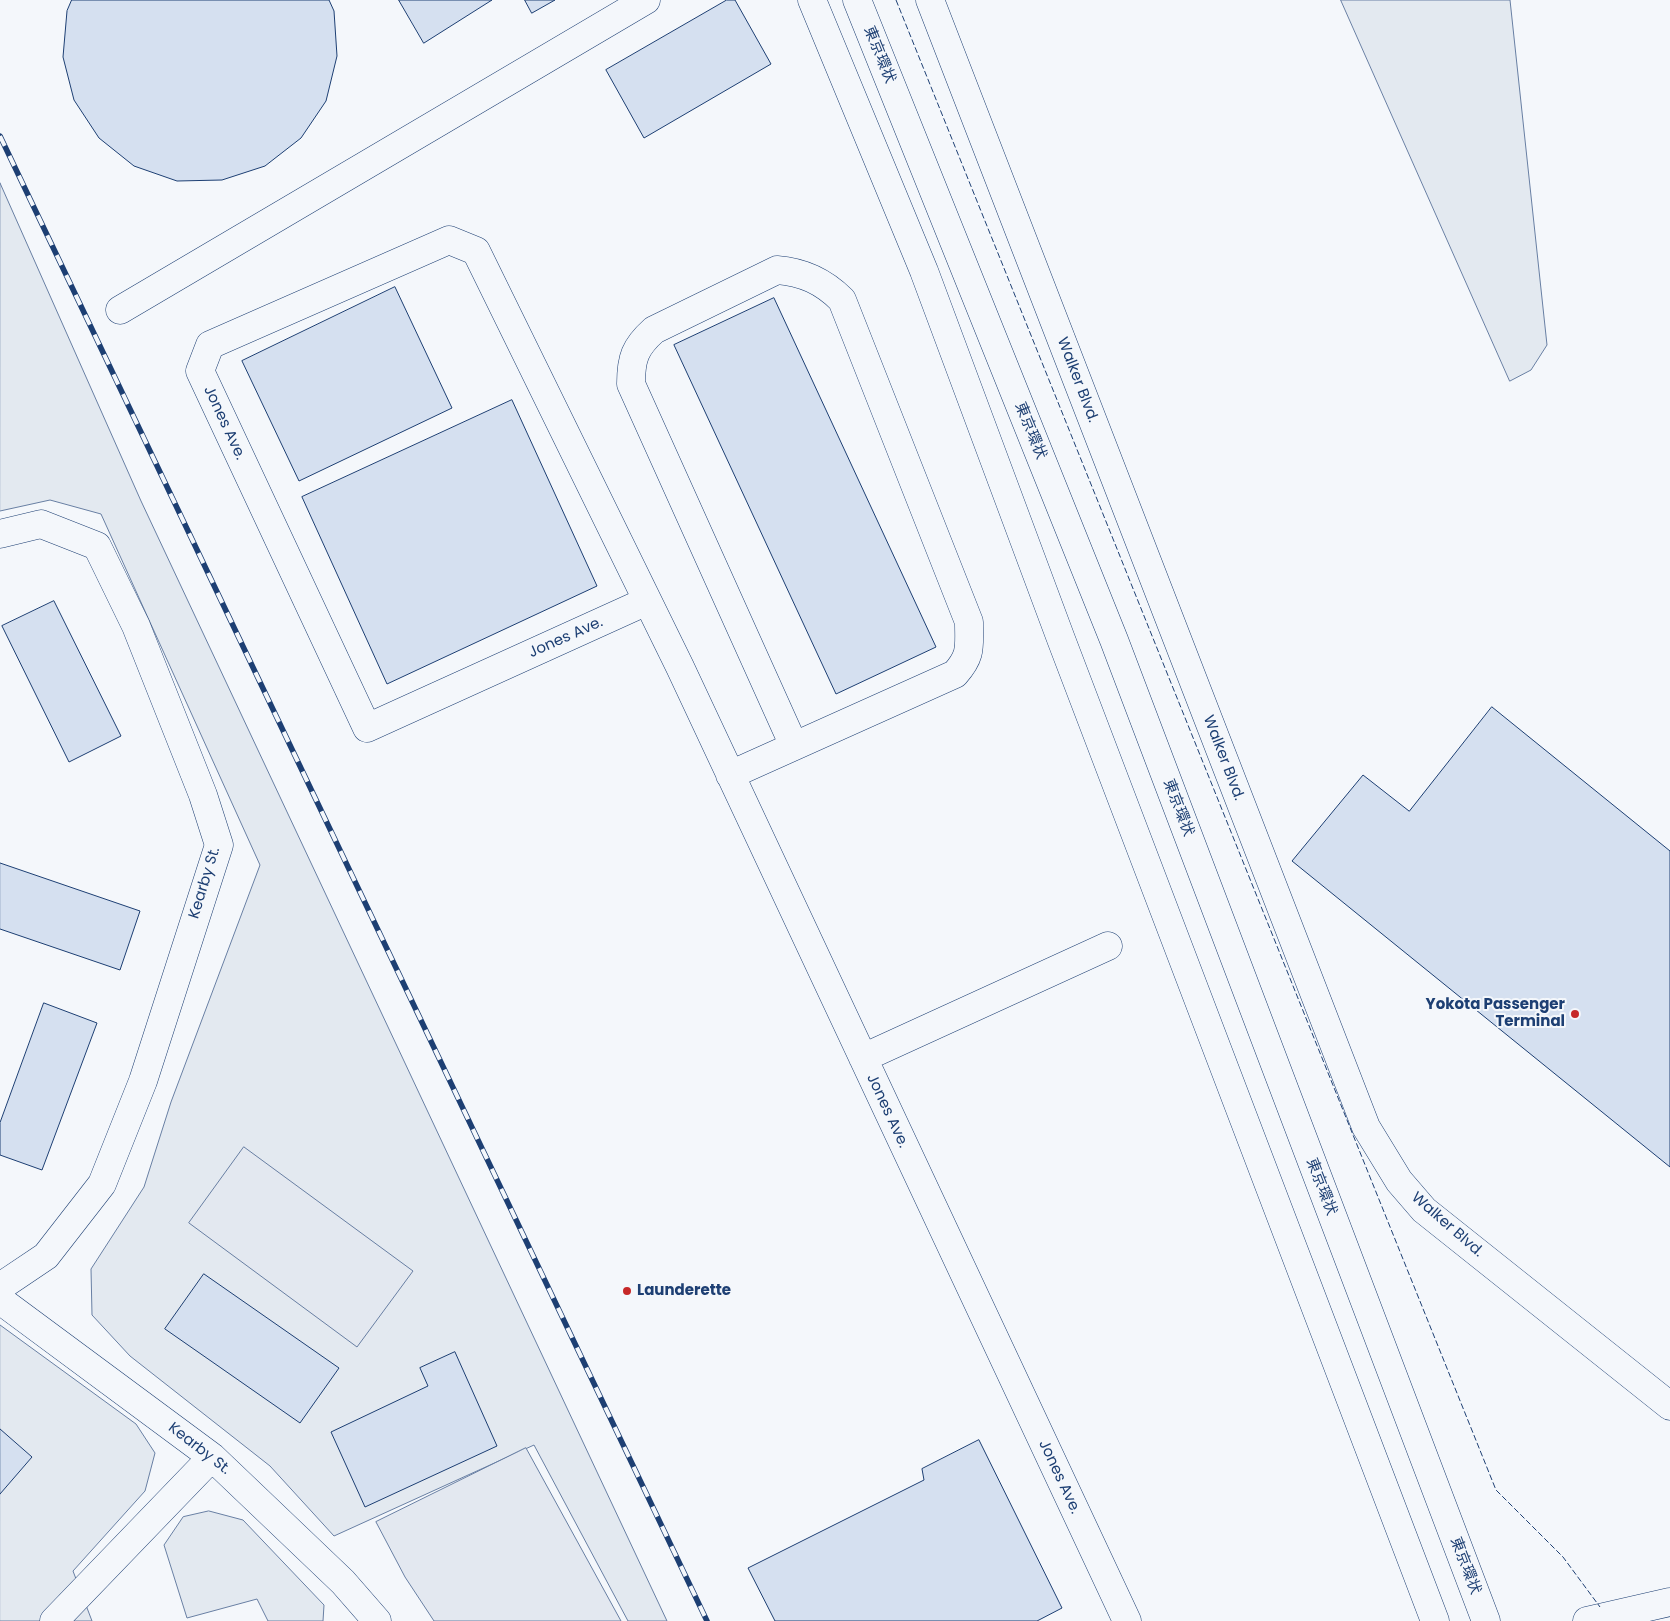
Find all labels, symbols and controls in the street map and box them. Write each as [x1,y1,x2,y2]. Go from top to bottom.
street label: 東京環状 [859,24,899,86]
street label: Walker Blvd. [1053,335,1101,425]
street label: Jones Ave. [199,383,249,463]
street label: 東京環状 [1010,400,1050,462]
street label: Jones Ave. [526,614,606,662]
street label: Walker Blvd. [1199,713,1247,803]
street label: 東京環状 [1159,777,1197,839]
street label: Kearby St. [186,845,224,921]
place label: Yokota Passenger Terminal [1426,996,1565,1031]
marker: Yokota Passenger Terminal [1569,1008,1581,1020]
street label: Jones Ave. [862,1071,912,1151]
street label: 東京環状 [1302,1156,1340,1218]
street label: Walker Blvd. [1407,1189,1487,1261]
place label: Launderette [637,1282,731,1300]
marker: Launderette [621,1285,633,1297]
street label: Kearby St. [164,1419,234,1479]
street label: Jones Ave. [1034,1437,1084,1517]
street label: 東京環状 [1446,1535,1484,1597]

